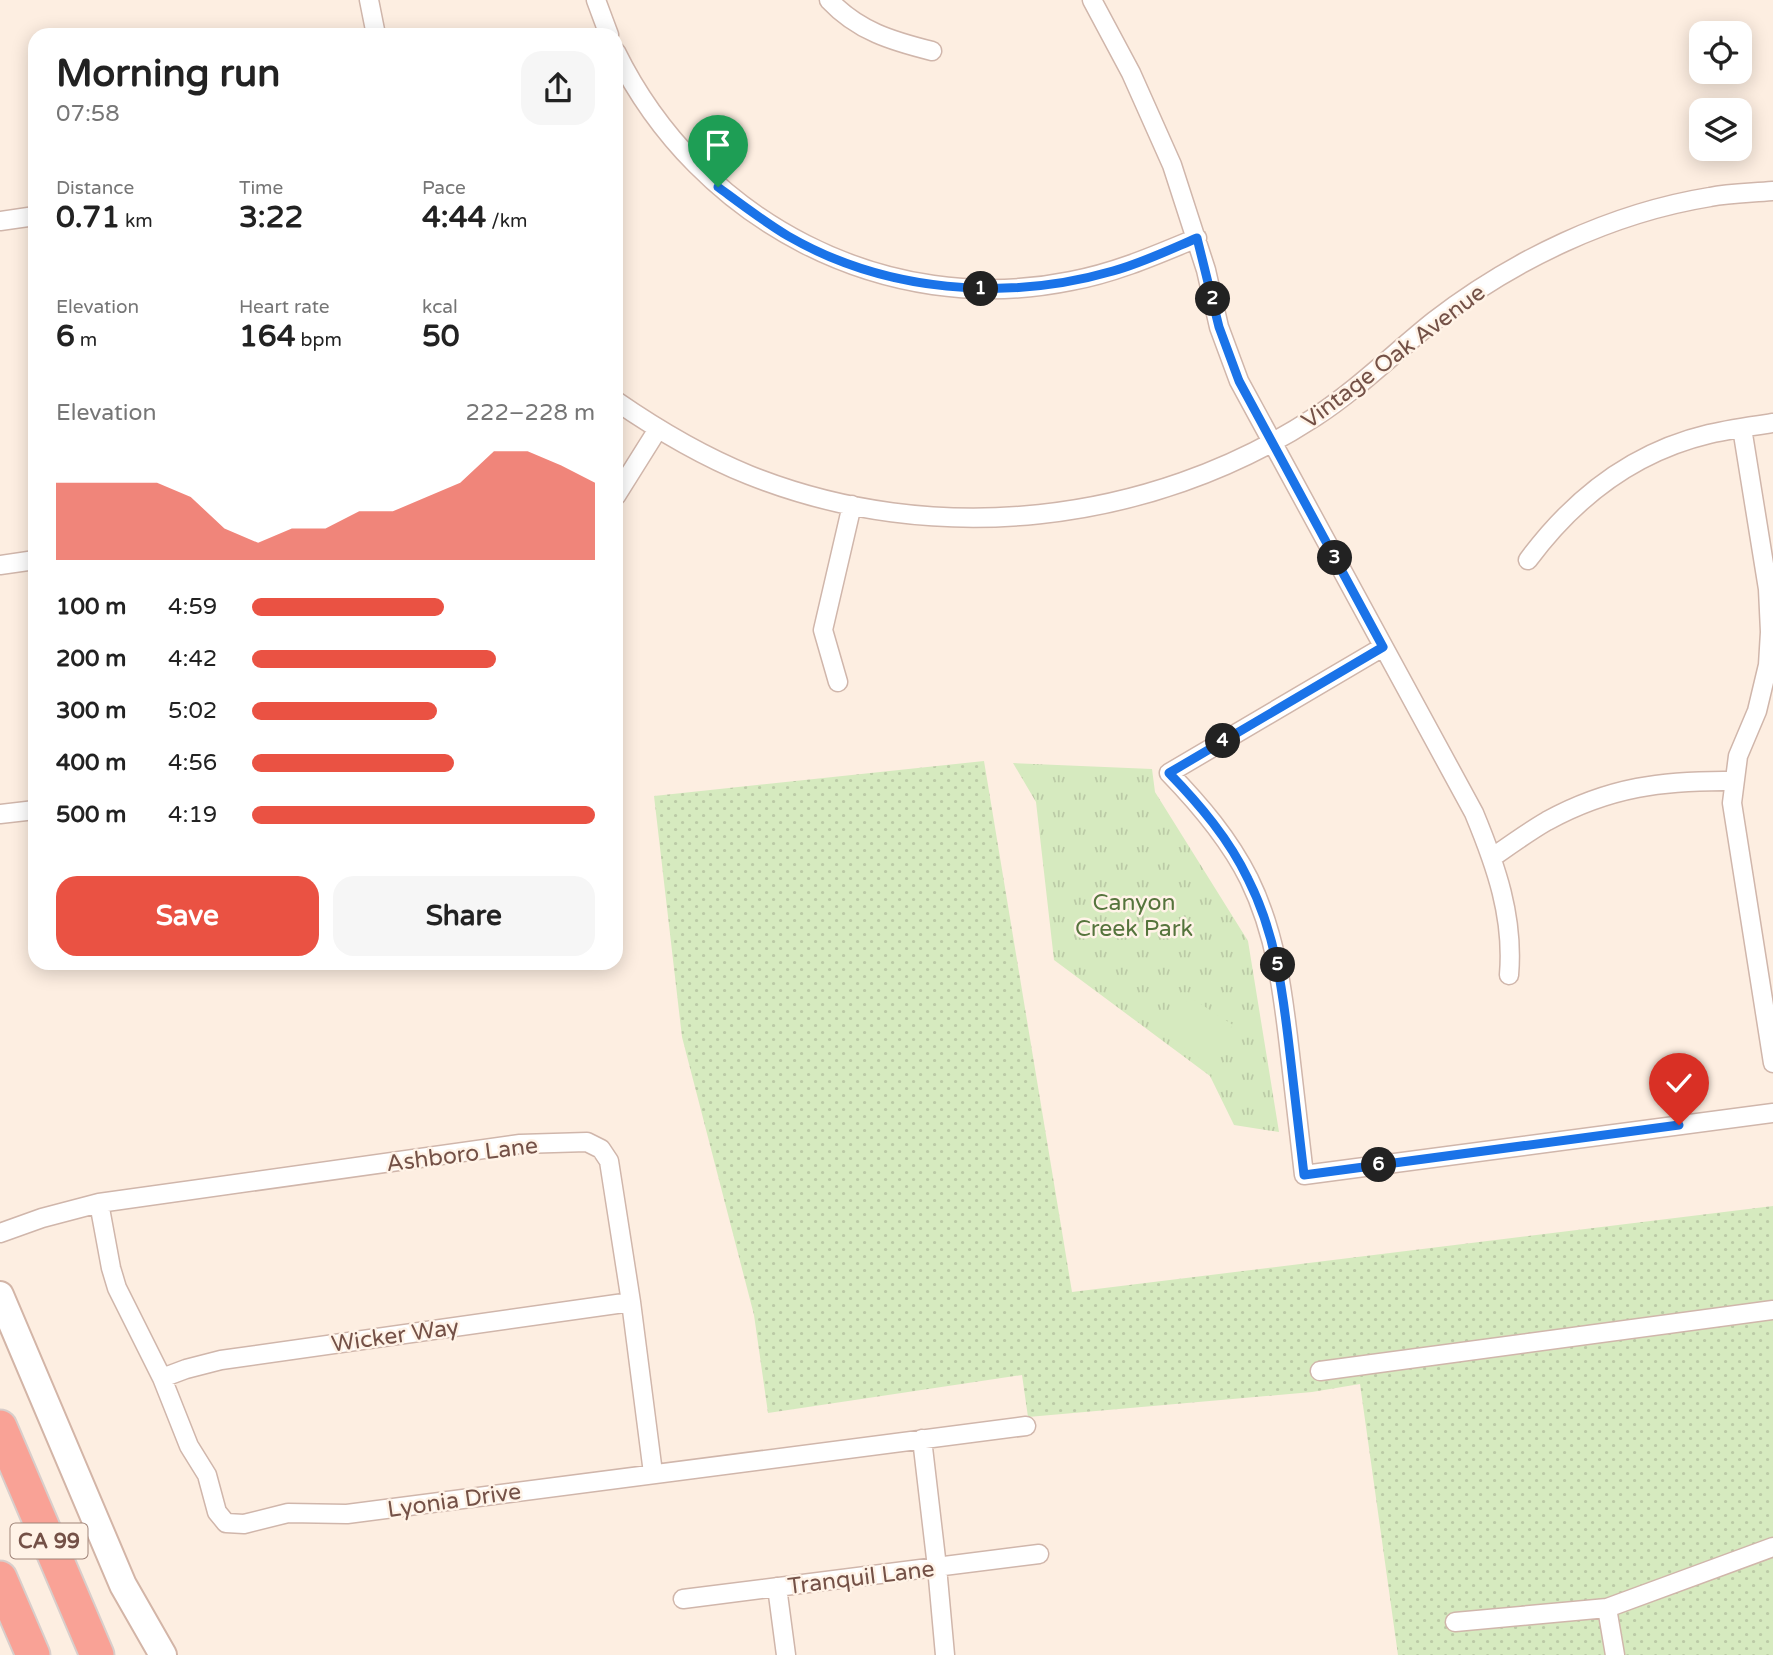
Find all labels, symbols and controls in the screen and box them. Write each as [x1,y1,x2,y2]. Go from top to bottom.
map controls [1689,21,1752,161]
button: locate [1689,21,1752,84]
text: Morning run [56,51,280,97]
button: share [521,51,595,125]
button: layers [1689,98,1752,161]
text: 07:58 [56,100,120,128]
pin [688,115,748,187]
icon: arrive [699,126,737,164]
text: Distance [56,177,134,199]
text: Time [239,177,283,199]
text: Pace [422,177,466,199]
text: 0.71 [56,199,120,236]
text: 3:22 [239,199,303,236]
text: 4:44 [422,199,486,236]
text: km [120,210,153,232]
text: /km [486,210,527,232]
pin: 1 [964,272,998,306]
text: 1 [975,277,986,299]
street label: Vintage Oak Avenue [1296,279,1491,435]
pin: 2 [1196,282,1230,316]
text: 2 [1207,287,1218,309]
text: Elevation [56,296,139,318]
text: Heart rate [239,296,330,318]
text: kcal [422,296,458,318]
text: 6 [56,318,75,355]
text: 164 [239,318,296,355]
text: 50 [422,318,460,355]
text: m [75,329,97,351]
text: bpm [296,329,342,351]
text: Elevation [56,399,157,427]
text: 222–228 m [466,399,595,427]
pin: 3 [1318,540,1352,576]
text: 3 [1329,546,1340,568]
text: 100 m [56,593,126,621]
text: 4:59 [168,593,217,621]
text: 200 m [56,645,126,673]
text: 4:42 [168,645,217,673]
text: 300 m [56,697,126,725]
text: 5:02 [168,697,217,725]
pin: 4 [1206,724,1240,758]
text: 4 [1217,729,1228,751]
text: 400 m [56,749,126,777]
text: 4:56 [168,749,217,777]
text: 500 m [56,801,126,829]
text: 4:19 [168,801,217,829]
button: Save [56,876,319,956]
button: Share [333,876,595,956]
park label: Canyon Creek Park [1075,889,1193,943]
pin: 5 [1260,948,1296,982]
text: 5 [1272,953,1283,975]
pin [1649,1053,1709,1125]
icon: check [1660,1064,1698,1102]
street label: Ashboro Lane [385,1132,539,1178]
pin: 6 [1362,1148,1396,1182]
text: 6 [1373,1153,1384,1175]
street label: Wicker Way [330,1313,461,1359]
street label: Lyonia Drive [385,1478,523,1524]
road number: CA 99 [10,1524,88,1558]
street label: Tranquil Lane [786,1555,936,1601]

